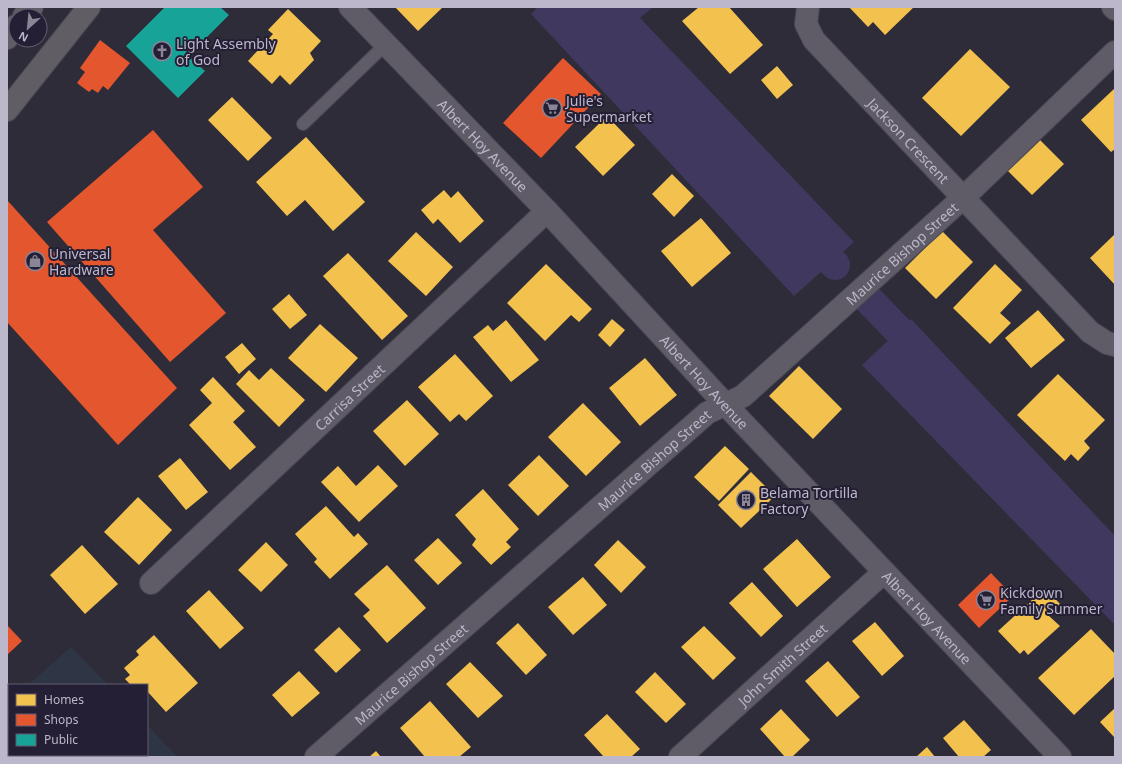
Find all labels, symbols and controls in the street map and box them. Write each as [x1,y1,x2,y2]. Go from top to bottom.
north arrow [8,8,48,48]
text: N [16,29,31,46]
place label: Light Assembly of God [176,34,276,69]
church icon: Light Assembly of God [151,40,173,62]
place label: Julie's Supermarket [564,91,652,126]
street label: Jackson Crescent [862,92,954,187]
street label: Albert Hoy Avenue [434,95,533,196]
supermarket icon: Julie's Supermarket [541,97,563,119]
street label: Maurice Bishop Street [841,198,962,309]
place label: Universal Hardware [49,244,114,279]
shop icon: Universal Hardware [24,250,46,272]
street label: Albert Hoy Avenue [656,330,753,433]
street label: Carrisa Street [310,359,388,434]
street label: Maurice Bishop Street [593,405,715,515]
place label: Belama Tortilla Factory [760,483,858,518]
building icon: Belama Tortilla Factory [735,489,757,511]
street label: Albert Hoy Avenue [878,566,976,668]
place label: Kickdown Family Summer [1000,583,1103,618]
supermarket icon: Kickdown Family Summer [975,589,997,611]
street label: Maurice Bishop Street [350,619,471,729]
street label: John Smith Street [732,619,831,711]
legend [8,684,148,756]
text: Homes [44,691,84,708]
text: Shops [44,711,79,728]
text: Public [44,731,78,748]

